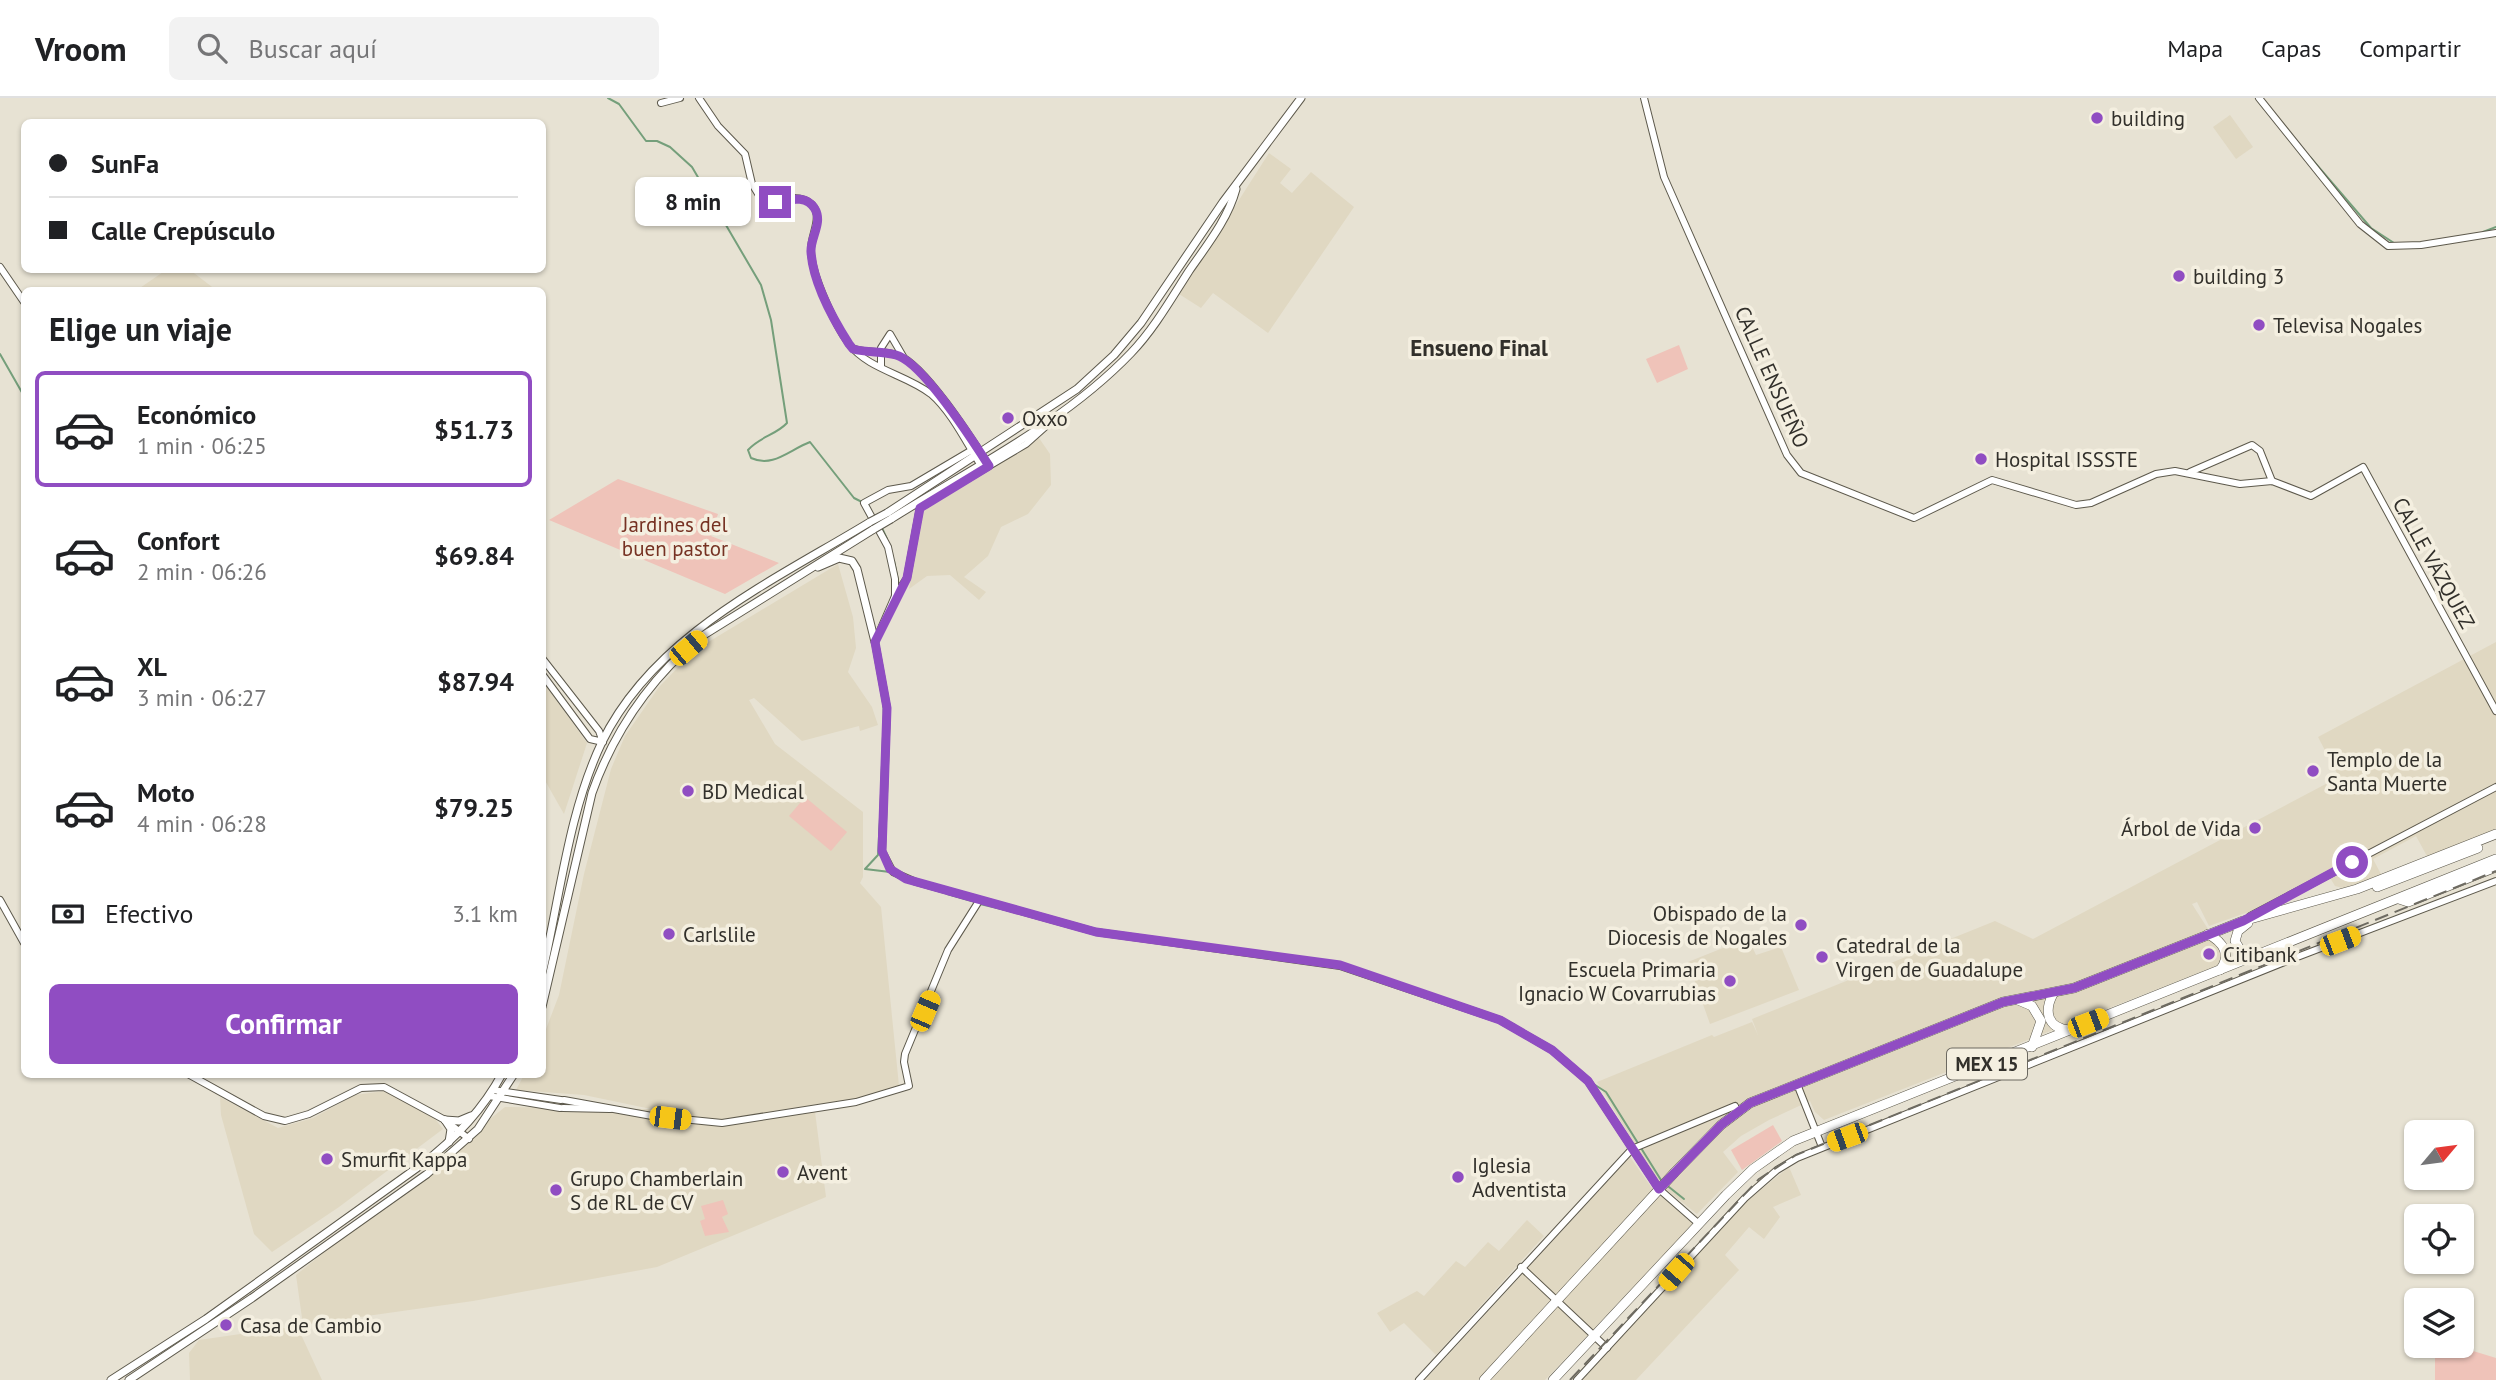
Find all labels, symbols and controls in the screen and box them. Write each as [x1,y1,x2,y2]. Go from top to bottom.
search box [169,17,659,80]
text: Vroom [35,27,127,70]
icon: search [193,29,231,67]
text: Buscar aquí [249,32,377,65]
text: Mapa [2167,33,2223,64]
text: Capas [2261,33,2321,64]
text: Compartir [2359,33,2461,64]
place label: building [2111,105,2185,132]
marker: building [2089,110,2105,126]
text: SunFa [91,147,159,180]
callout: 8 min [635,178,750,226]
route end [759,186,791,218]
text: 8 min [665,187,721,216]
text: Calle Crepúsculo [91,214,275,247]
place label: building 3 [2193,263,2284,290]
marker: building 3 [2171,268,2187,284]
street label: CALLE ENSUEÑO [1729,302,1815,452]
text: Elige un viaje [49,308,232,350]
place label: Televisa Nogales [2273,312,2422,339]
marker: Televisa Nogales [2251,317,2267,333]
district label: Ensueno Final [1410,333,1548,362]
icon: car [53,398,116,461]
text: Económico [137,398,256,431]
place label: Oxxo [1022,405,1068,432]
marker: Oxxo [1000,410,1016,426]
text: $51.73 [434,413,514,446]
text: 1 min · 06:25 [137,431,267,460]
place label: Hospital ISSSTE [1995,446,2138,473]
marker: Hospital ISSSTE [1973,451,1989,467]
street label: CALLE VÁZQUEZ [2387,492,2481,634]
park label: Jardines del buen pastor [621,511,728,562]
icon: car [53,524,116,587]
text: Confort [137,524,220,557]
text: $69.84 [434,539,514,572]
text: 2 min · 06:26 [137,557,267,586]
car [666,626,711,670]
icon: car [53,650,116,713]
text: XL [137,650,167,683]
text: $87.94 [437,665,514,698]
text: 3 min · 06:27 [137,683,267,712]
place label: Templo de la Santa Muerte [2327,746,2447,797]
marker: Templo de la Santa Muerte [2305,763,2321,779]
icon: car [53,776,116,839]
text: Moto [137,776,195,809]
place label: BD Medical [702,778,804,805]
marker: BD Medical [680,783,696,799]
text: $79.25 [434,791,514,824]
text: 4 min · 06:28 [137,809,267,838]
place label: Árbol de Vida [2121,815,2241,842]
marker: Árbol de Vida [2247,820,2263,836]
route start [2336,846,2368,878]
icon: cash [49,895,87,933]
text: Efectivo [105,897,194,930]
text: 3.1 km [452,899,518,928]
place label: Obispado de la Diocesis de Nogales [1608,900,1787,951]
marker: Obispado de la Diocesis de Nogales [1793,917,1809,933]
place label: Carlslile [683,921,756,948]
car [2317,924,2364,958]
marker: Carlslile [661,926,677,942]
place label: Catedral de la Virgen de Guadalupe [1835,932,2023,983]
place label: Citibank [2223,941,2297,968]
marker: Citibank [2201,946,2217,962]
marker: Catedral de la Virgen de Guadalupe [1814,949,1830,965]
place label: Escuela Primaria Ignacio W Covarrubias [1518,956,1716,1007]
marker: Escuela Primaria Ignacio W Covarrubias [1722,973,1738,989]
button: Confirmar [49,984,518,1064]
car [908,988,943,1034]
car [2065,1006,2112,1040]
road number: MEX 15 [1947,1048,2027,1080]
car [648,1105,693,1131]
car [1824,1120,1871,1154]
north arrow [2404,1120,2474,1190]
map controls [2404,1120,2474,1358]
place label: Smurfit Kappa [341,1146,468,1173]
marker: Smurfit Kappa [319,1151,335,1167]
place label: Iglesia Adventista [1472,1152,1567,1203]
place label: Avent [797,1159,848,1186]
marker: Avent [775,1164,791,1180]
place label: Grupo Chamberlain S de RL de CV [570,1165,743,1216]
marker: Iglesia Adventista [1450,1169,1466,1185]
marker: Grupo Chamberlain S de RL de CV [548,1182,564,1198]
button: locate [2404,1204,2474,1274]
car [1655,1249,1698,1295]
button: layers [2404,1288,2474,1358]
place label: Casa de Cambio [240,1312,382,1339]
marker: Casa de Cambio [218,1317,234,1333]

